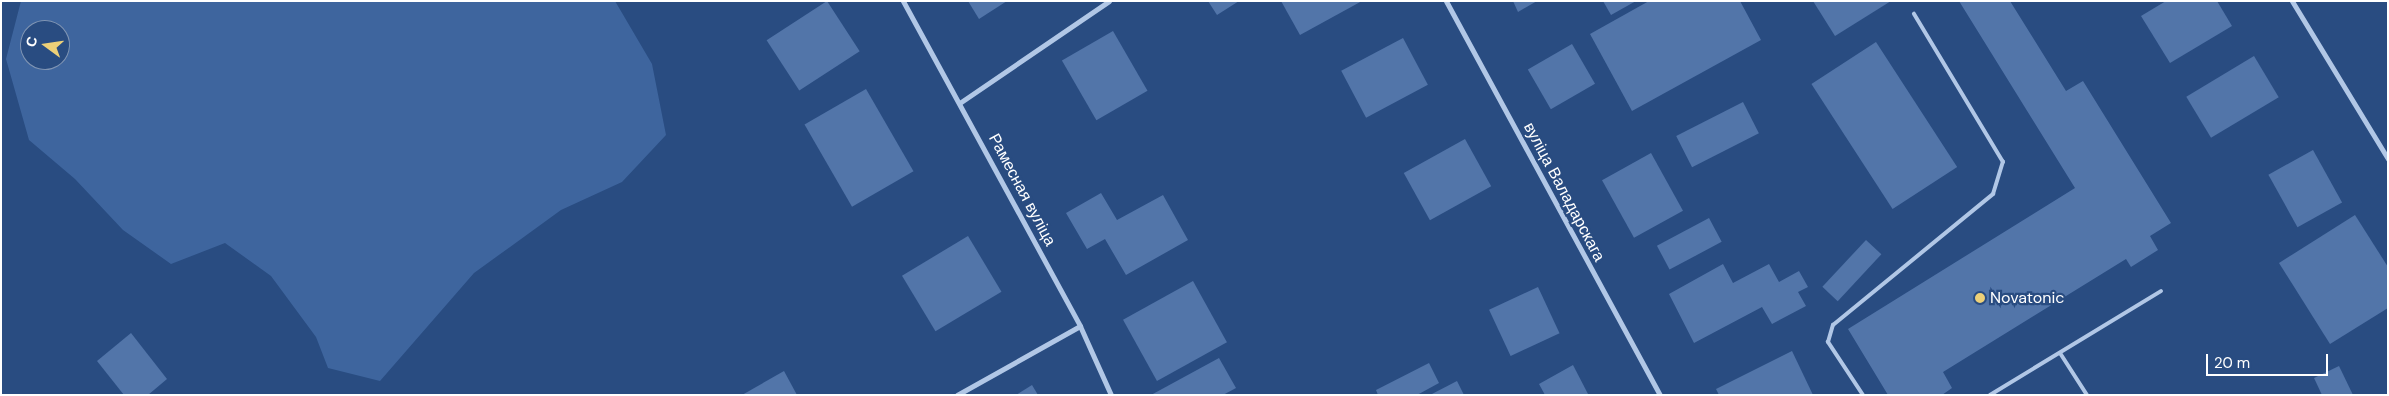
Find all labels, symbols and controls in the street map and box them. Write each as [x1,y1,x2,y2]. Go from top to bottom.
north arrow [20,20,70,70]
text: С [21,35,41,49]
street label: вуліца Валадарскага [1519,119,1609,265]
street label: Рамесная вуліца [984,131,1060,249]
place label: Novatonic [1990,288,2064,308]
marker: Novatonic [1974,292,1986,304]
scale bar [2209,344,2332,376]
text: 20 m [2214,353,2250,373]

